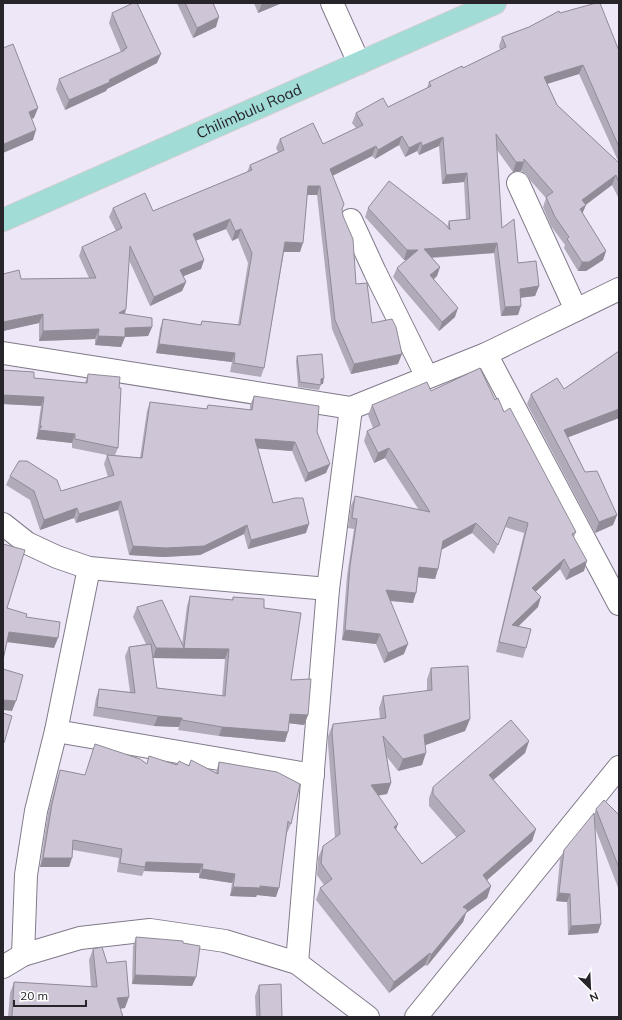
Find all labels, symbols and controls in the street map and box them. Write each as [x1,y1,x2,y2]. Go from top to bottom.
street label: Chilimbulu Road [193,79,305,143]
north arrow [570,968,610,1008]
scale bar [14,982,86,1008]
text: 20 m [20,988,48,1003]
text: N [587,989,601,1005]

